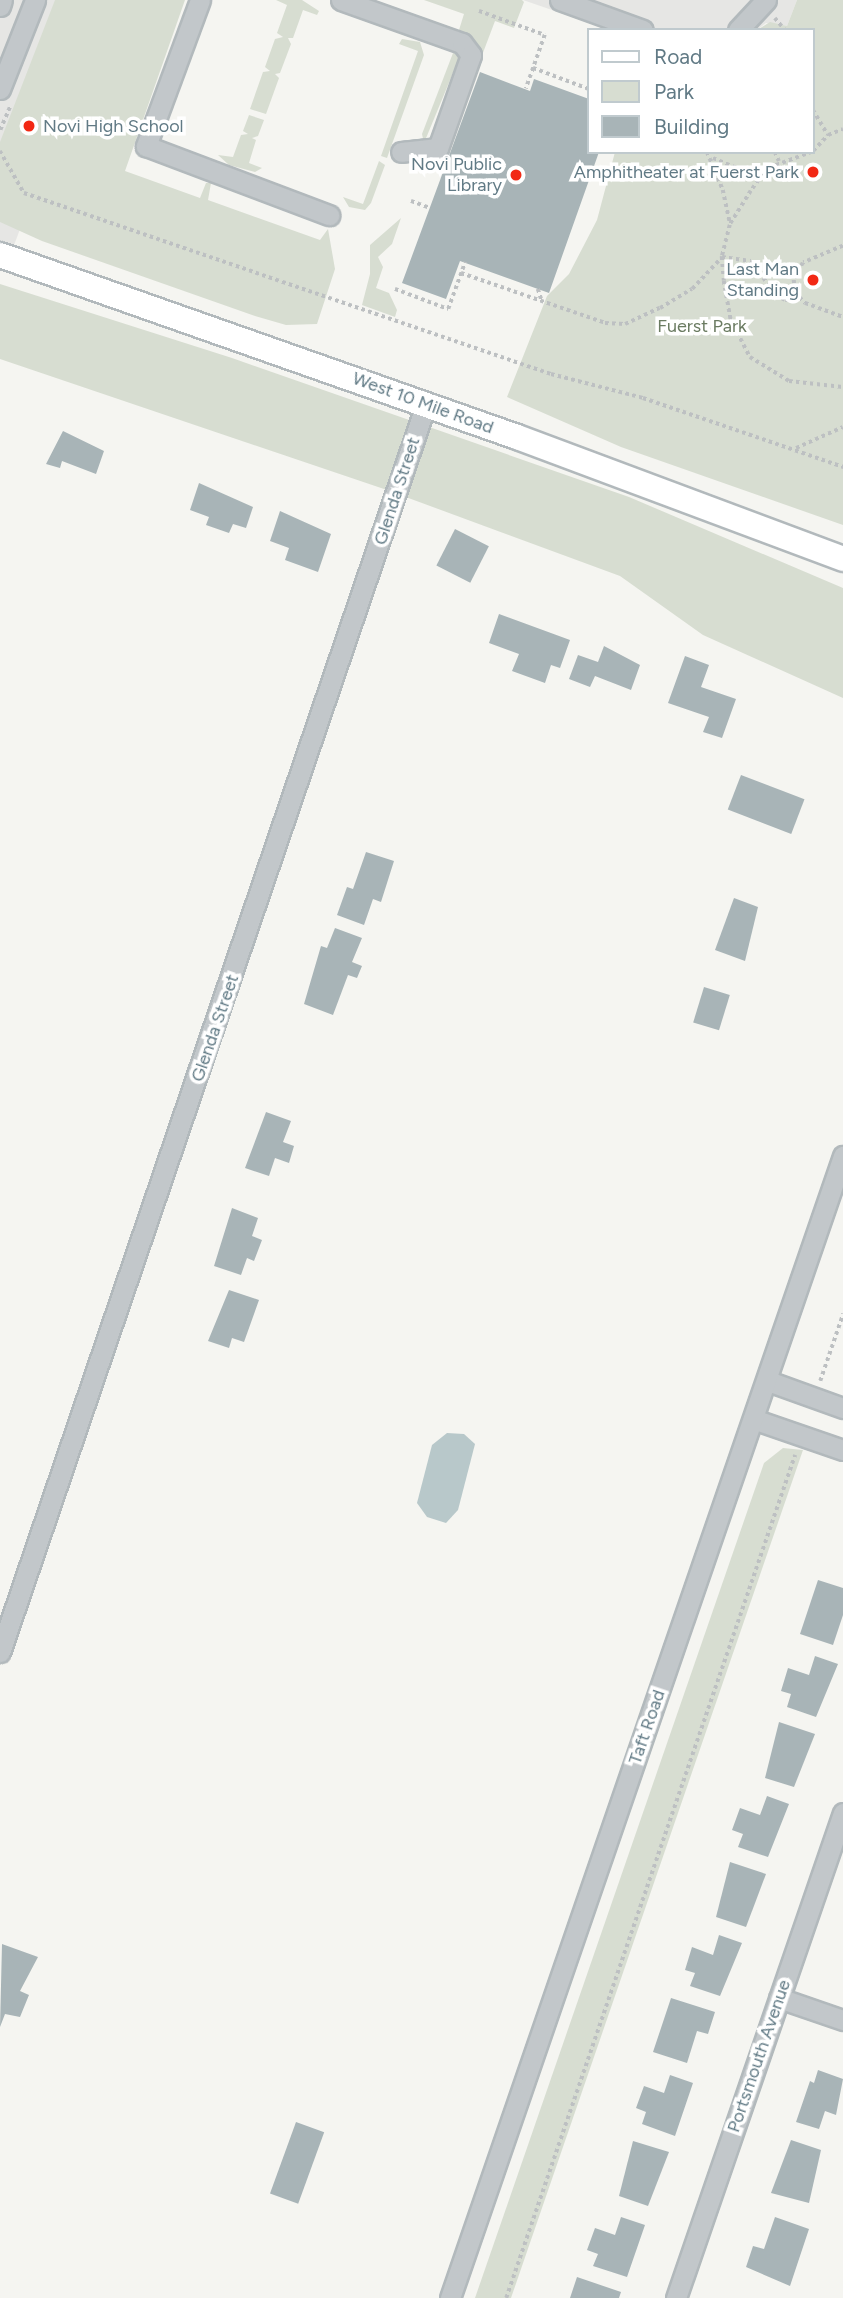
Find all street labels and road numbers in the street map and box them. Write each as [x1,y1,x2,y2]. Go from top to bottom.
street label: West 10 Mile Road [350,367,496,439]
street label: Glenda Street [369,434,425,548]
street label: Glenda Street [187,971,243,1085]
street label: Taft Road [624,1687,670,1767]
street label: Portsmouth Avenue [723,1977,795,2135]

